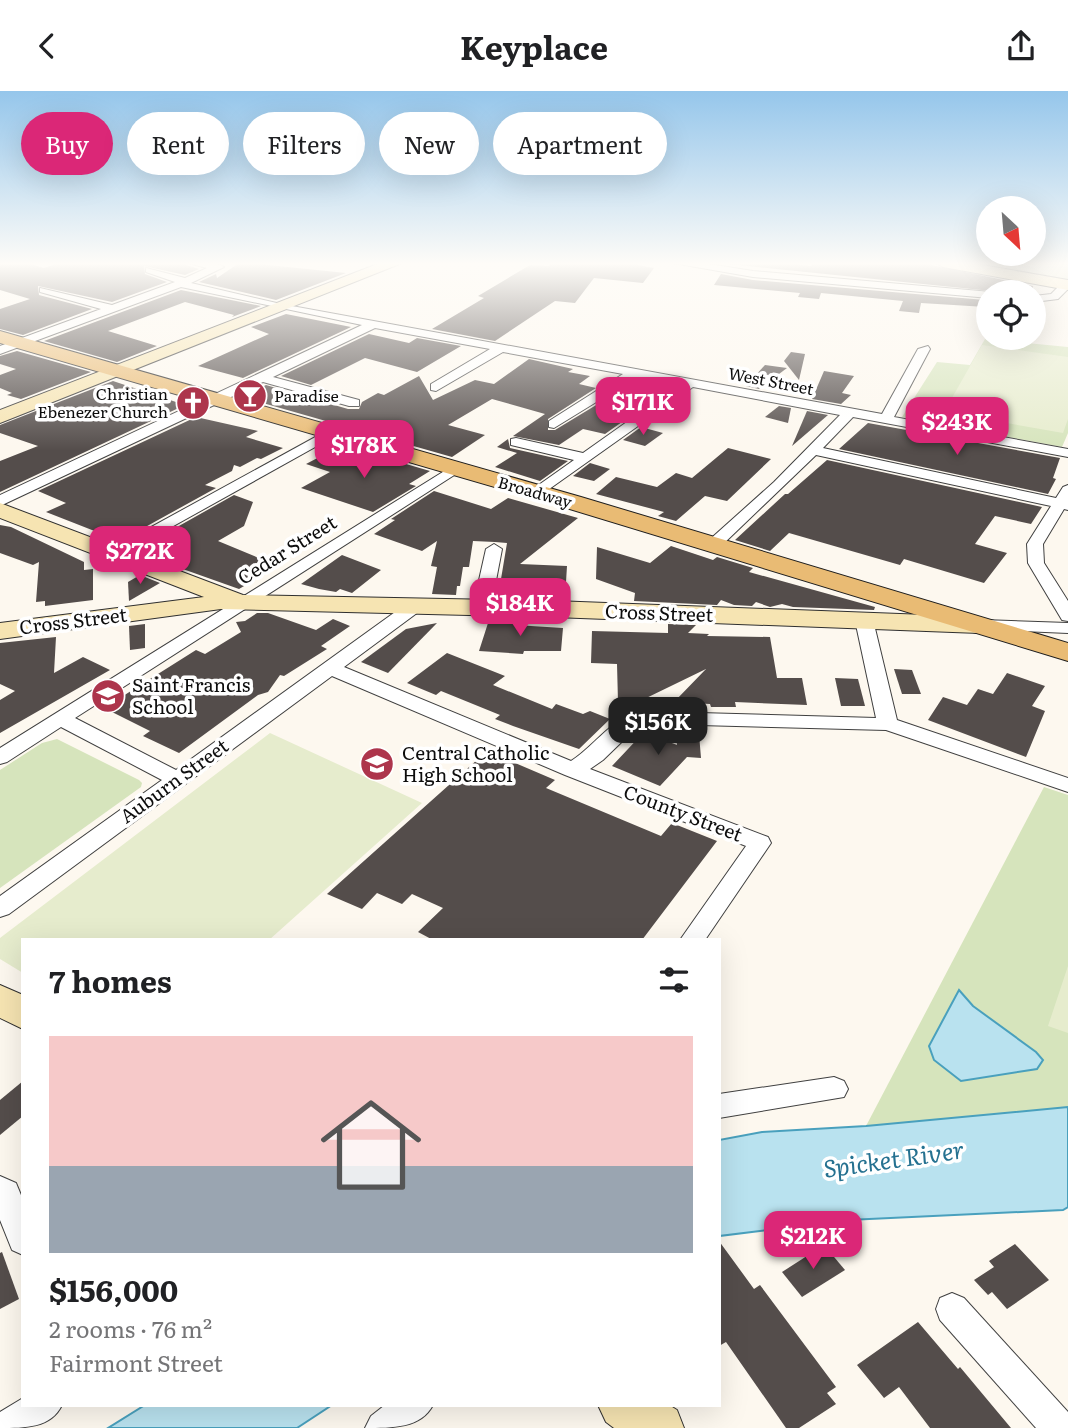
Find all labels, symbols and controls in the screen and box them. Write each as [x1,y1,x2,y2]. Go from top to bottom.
text: Keyplace [460,22,608,70]
icon: back [28,27,66,65]
icon: share [1002,27,1040,65]
chip: Buy [21,112,113,175]
chip: Rent [127,112,229,175]
chip: Filters [243,112,365,175]
chip: New [379,112,479,175]
chip: Apartment [493,112,667,175]
north arrow [976,196,1046,266]
map controls [976,196,1046,350]
button: locate [976,280,1046,350]
street label: West Street [726,360,817,400]
bar icon: Paradise [231,377,269,415]
pin: $171K [594,377,692,437]
place label: Christian Ebenezer Church [37,381,168,423]
place label: Paradise [274,383,339,407]
text: $171K [612,383,674,417]
church icon: Christian Ebenezer Church [174,384,212,422]
pin: $243K [908,397,1006,457]
text: $243K [922,403,992,437]
pin: $178K [315,421,413,480]
text: $178K [331,426,397,460]
street label: Broadway [495,469,576,513]
street label: Cedar Street [232,507,342,591]
pin: $272K [91,526,189,586]
text: $272K [106,532,174,566]
pin: $184K [471,579,569,638]
text: $184K [486,584,554,618]
street label: Cross Street [604,596,714,628]
street label: Cross Street [17,599,129,641]
place label: Saint Francis School [132,670,251,720]
school or university icon: Saint Francis School [89,677,127,715]
pin: $156K [609,697,707,757]
text: $156K [624,703,692,737]
street label: Auburn Street [113,731,234,829]
place label: Central Catholic High School [402,738,550,788]
school or university icon: Central Catholic High School [358,745,396,783]
street label: County Street [620,777,747,848]
text: 7 homes [49,958,172,1002]
icon: filters [655,961,693,999]
icon: home [308,1082,434,1208]
water label: Spicket River [821,1130,966,1185]
pin: $212K [764,1211,862,1271]
text: $212K [780,1217,846,1251]
text: $156,000 [49,1267,178,1311]
text: 2 rooms · 76 m² [49,1311,212,1345]
text: Fairmont Street [49,1345,223,1379]

